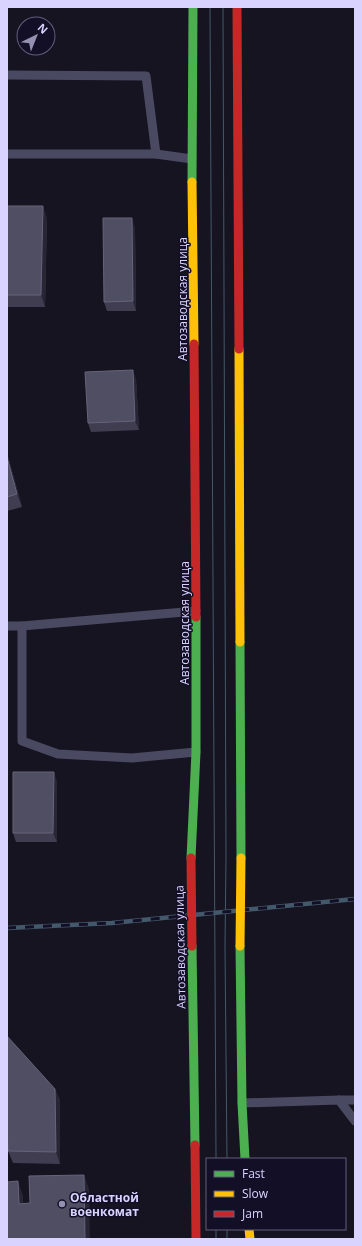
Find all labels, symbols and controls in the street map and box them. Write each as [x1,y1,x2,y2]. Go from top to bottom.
north arrow [16,16,56,56]
text: N [35,20,52,37]
street label: Автозаводская улица [174,237,191,361]
street label: Автозаводская улица [176,561,193,685]
street label: Автозаводская улица [170,885,190,1009]
legend [206,1158,346,1230]
text: Fast [242,1165,265,1182]
text: Slow [242,1185,269,1202]
place label: Областной военкомат [70,1189,139,1220]
marker: Областной военкомат [57,1199,67,1209]
text: Jam [241,1205,263,1222]

